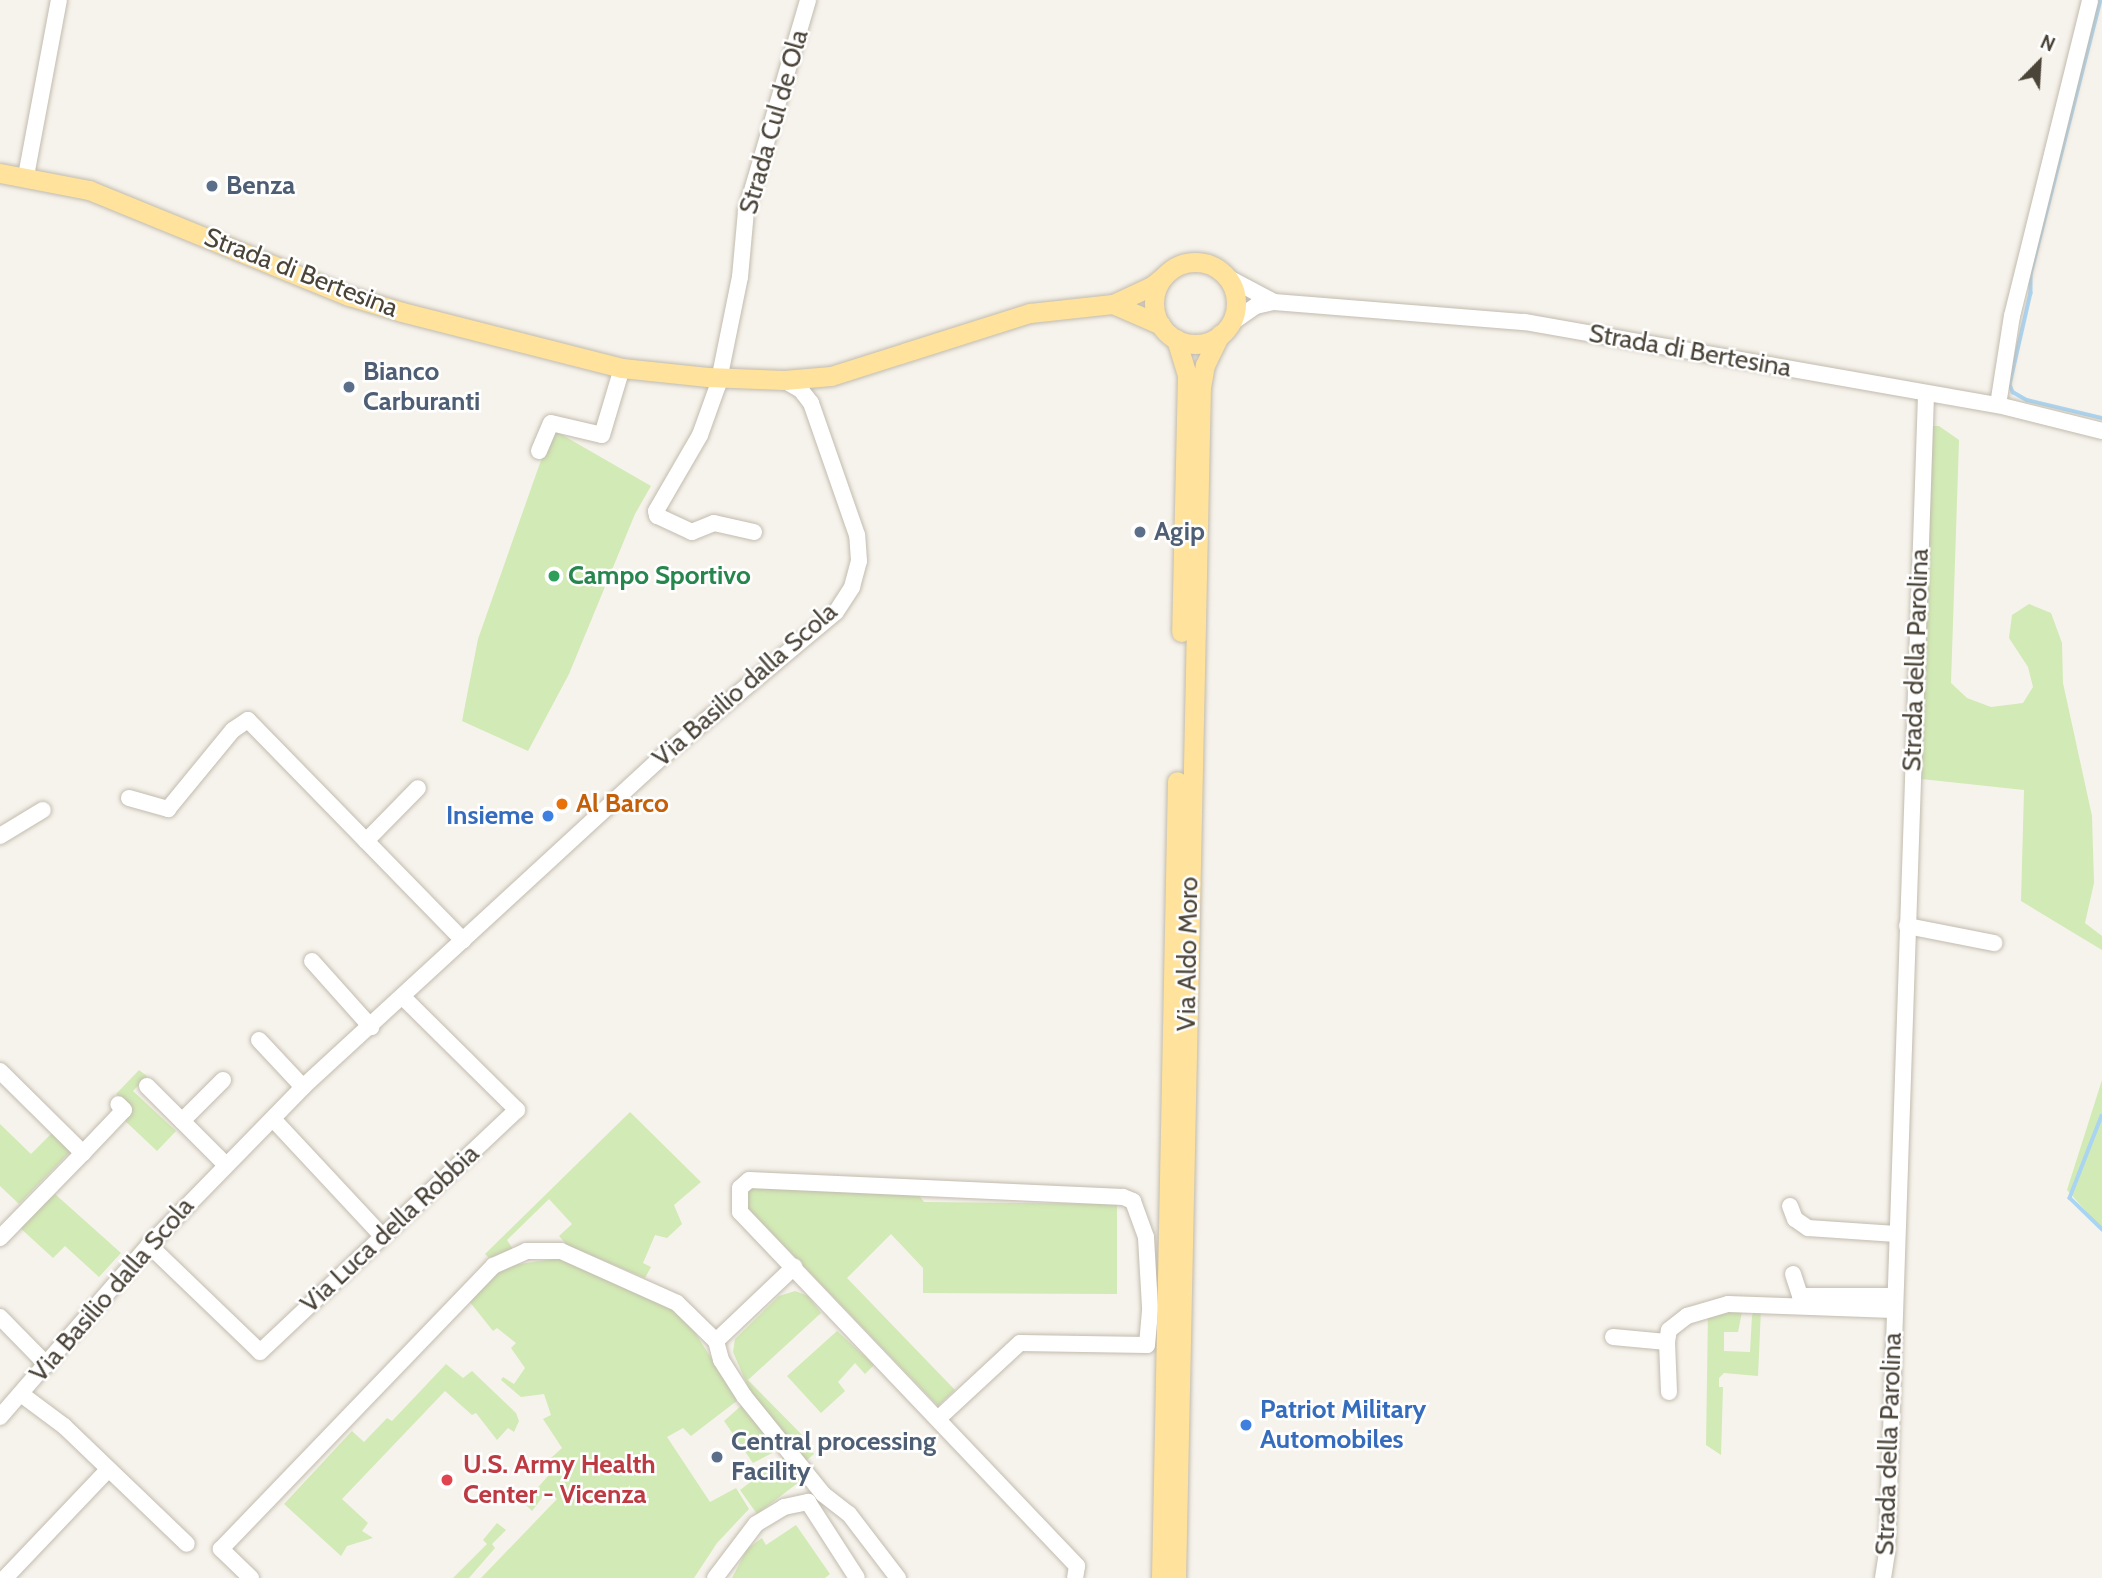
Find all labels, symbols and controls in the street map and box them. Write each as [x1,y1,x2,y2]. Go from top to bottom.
street label: Strada Cul de Ola [733,26,815,218]
north arrow [2004,28,2074,98]
text: N [2037,30,2059,57]
place label: Benza [226,170,295,202]
marker: Benza [204,178,220,194]
street label: Strada di Bertesina [200,222,402,324]
street label: Strada di Bertesina [1586,318,1794,384]
place label: Bianco Carburanti [363,356,480,418]
marker: Bianco Carburanti [341,379,357,395]
place label: Agip [1154,516,1205,548]
marker: Agip [1132,524,1148,540]
street label: Strada della Parolina [1897,548,1935,772]
place label: Campo Sportivo [568,560,751,592]
marker: Campo Sportivo [546,568,562,584]
street label: Via Basilio dalla Scola [646,596,844,774]
place label: Al Barco [576,788,669,820]
marker: Al Barco [554,796,570,812]
place label: Insieme [446,800,534,832]
marker: Insieme [540,808,556,824]
street label: Via Aldo Moro [1171,876,1205,1032]
street label: Via Luca della Robbia [294,1138,486,1320]
street label: Via Basilio dalla Scola [23,1191,201,1389]
street label: Strada della Parolina [1870,1332,1908,1556]
place label: Patriot Military Automobiles [1260,1394,1426,1456]
marker: Patriot Military Automobiles [1238,1417,1254,1433]
place label: Central processing Facility [731,1426,936,1488]
place label: U.S. Army Health Center - Vicenza [463,1449,656,1510]
marker: Central processing Facility [709,1449,725,1465]
marker: U.S. Army Health Center - Vicenza [437,1470,457,1490]

